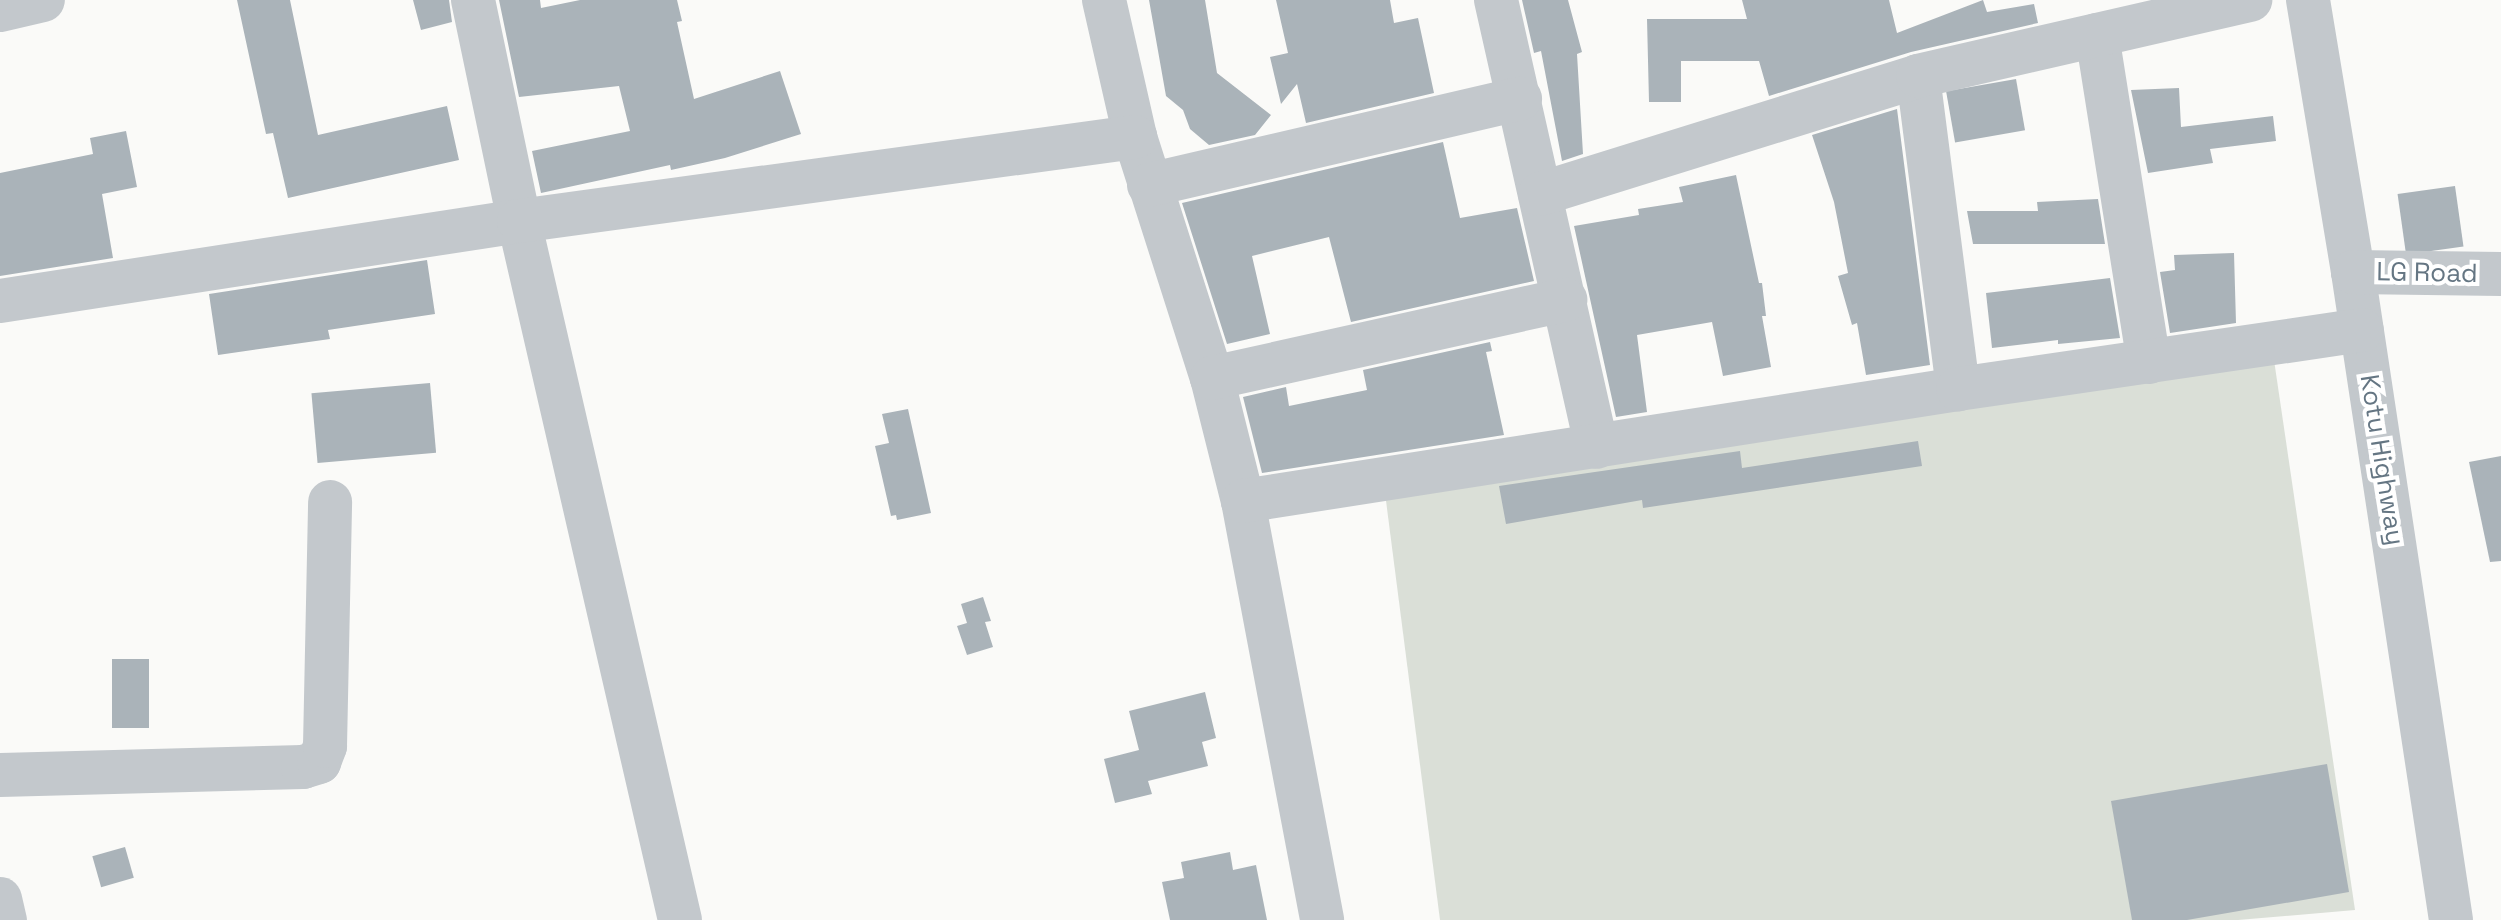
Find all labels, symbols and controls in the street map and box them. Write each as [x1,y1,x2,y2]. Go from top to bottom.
street label: LG Road [2376,257,2478,289]
street label: Kotu Highway [2353,372,2411,548]

